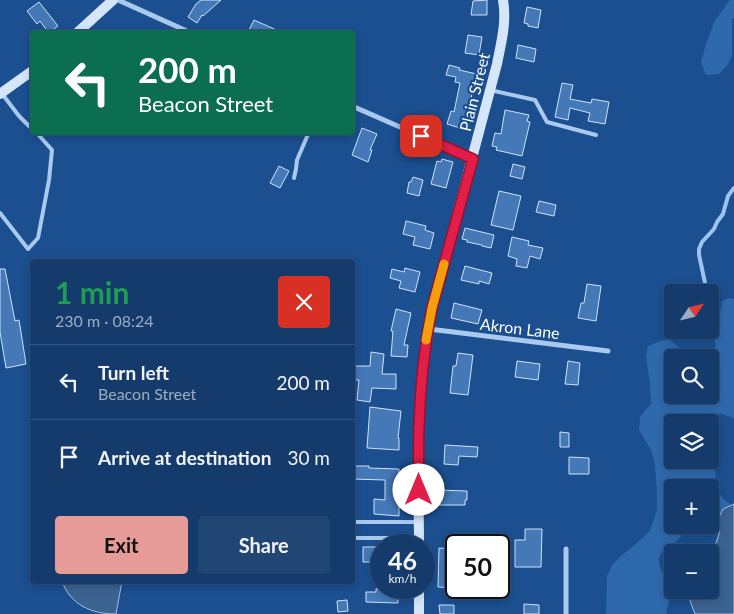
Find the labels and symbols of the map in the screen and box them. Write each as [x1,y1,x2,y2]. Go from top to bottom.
street label: Plain Street [455,50,493,133]
pin [400,115,442,157]
north arrow [664,284,719,339]
street label: Akron Lane [479,314,561,342]
position arrow [392,463,444,515]
speed limit sign: 50 [445,534,510,599]

